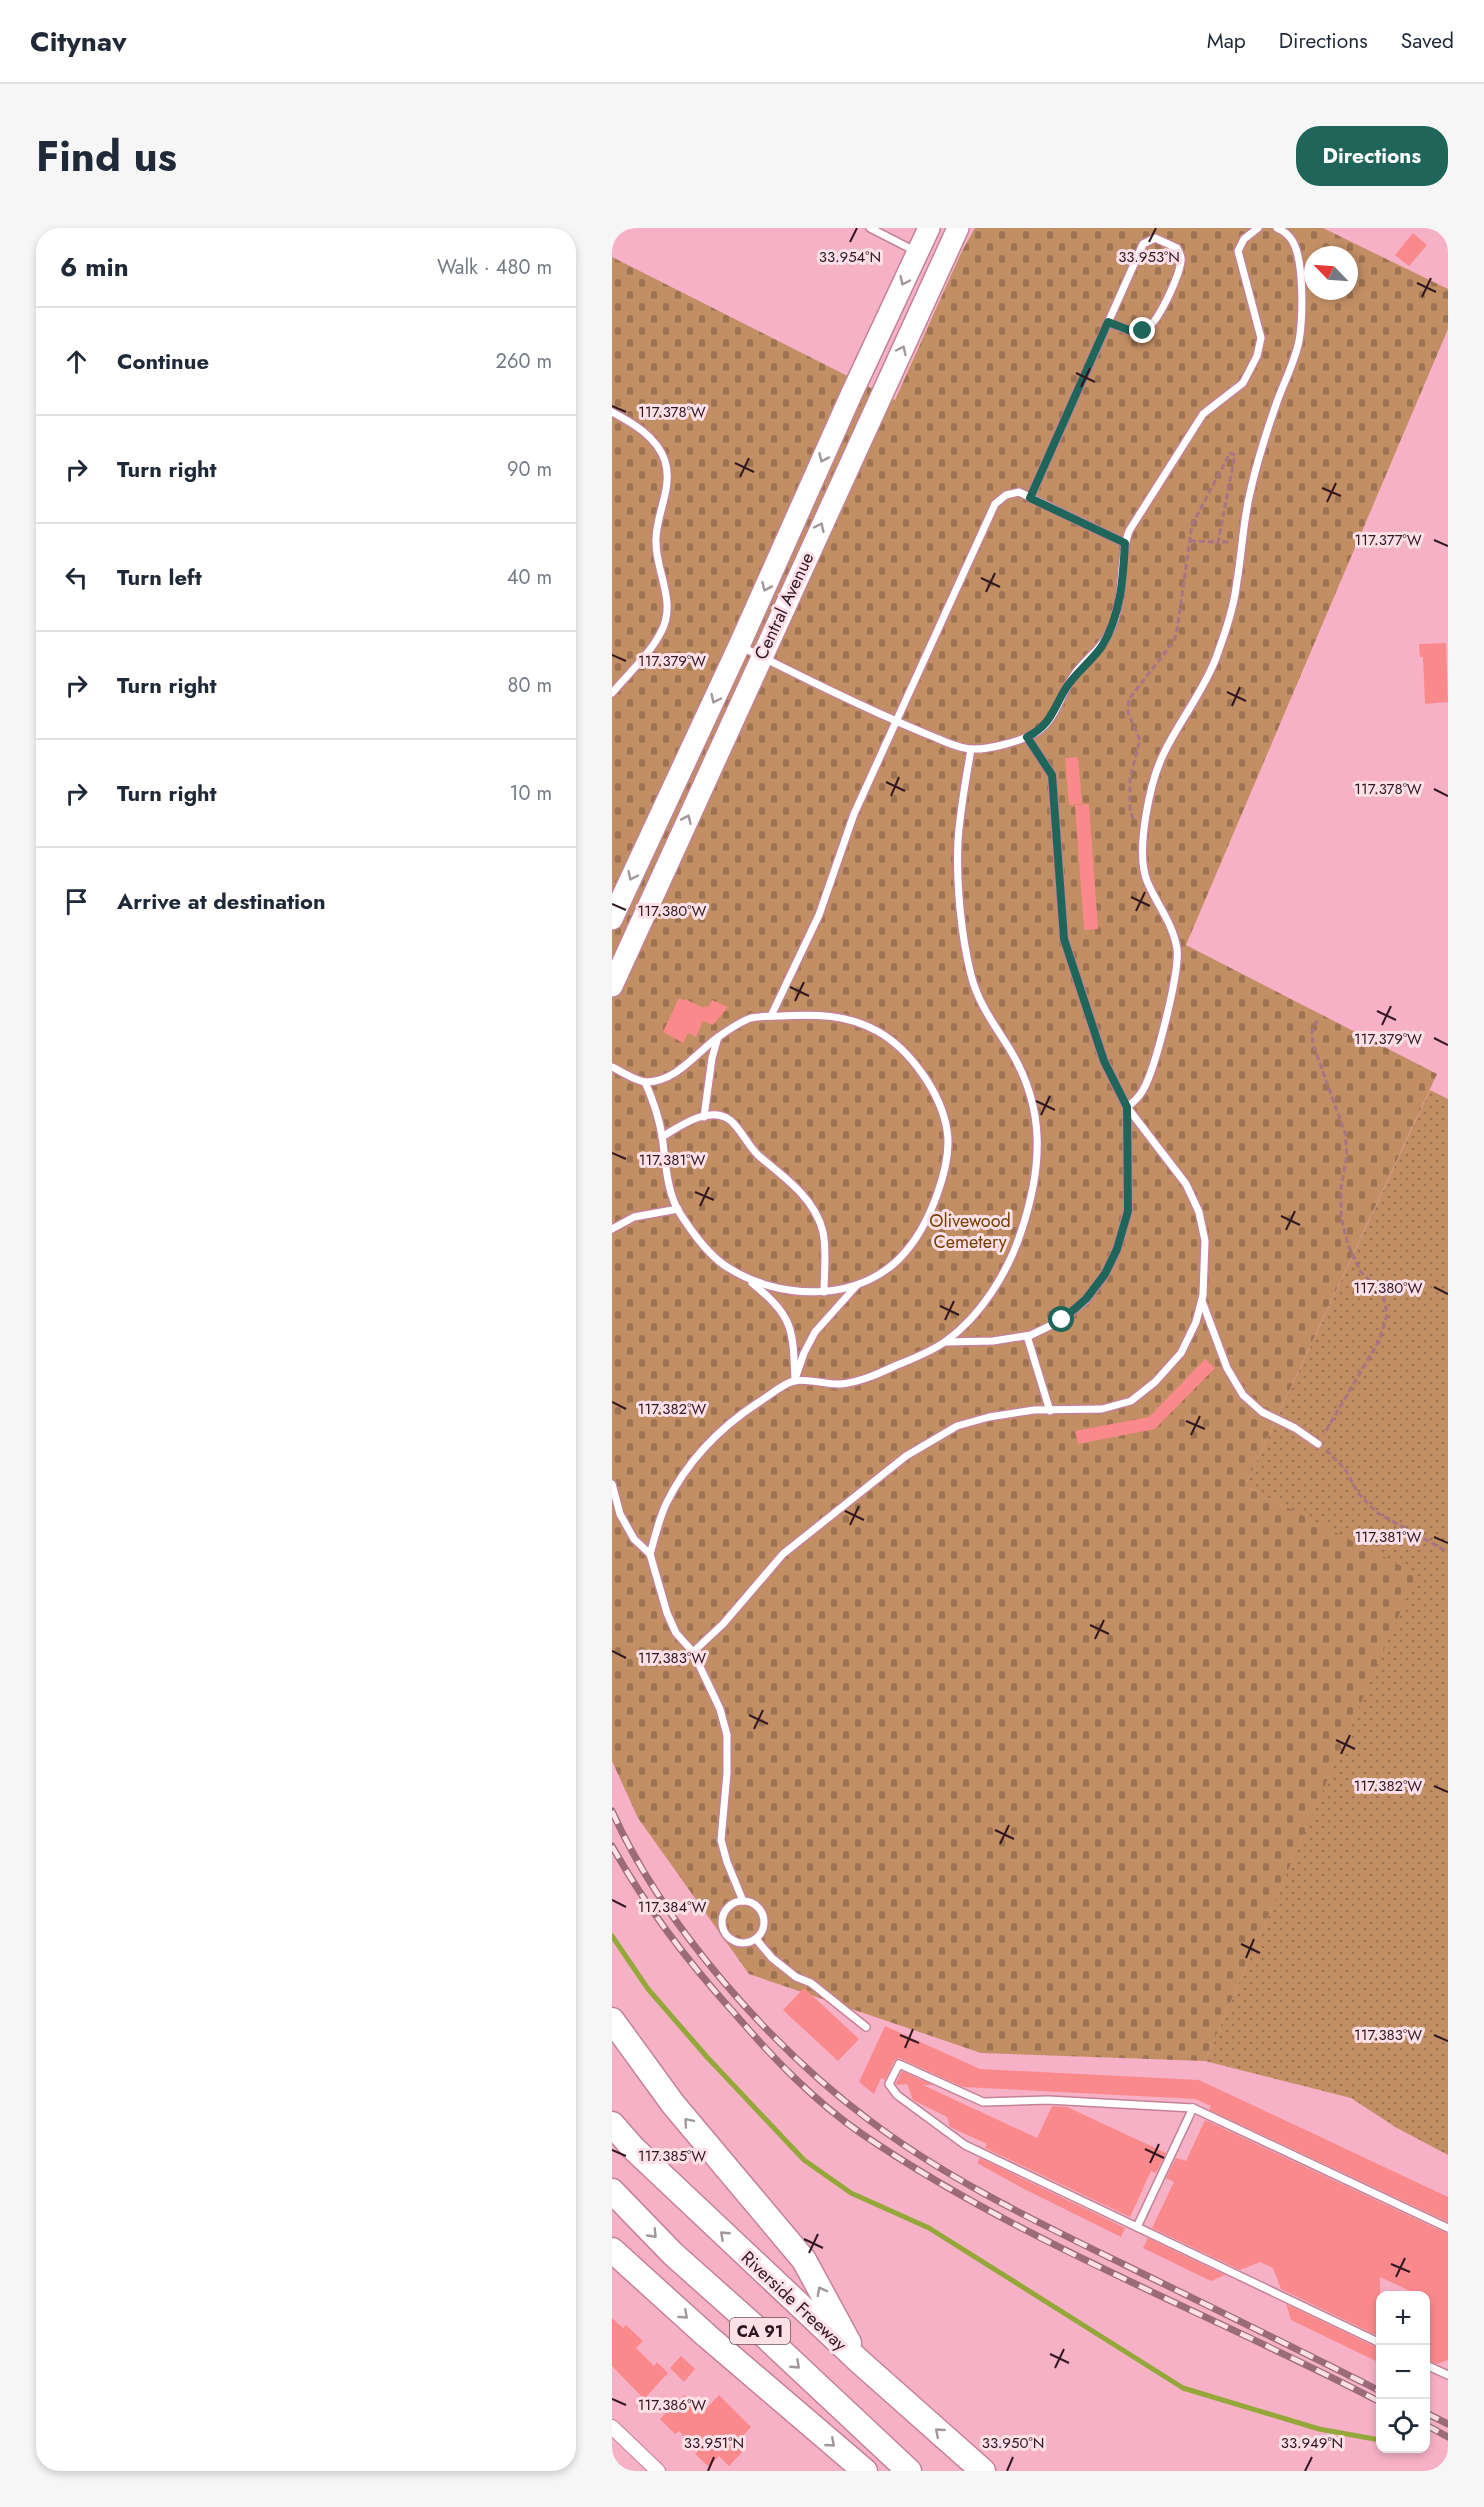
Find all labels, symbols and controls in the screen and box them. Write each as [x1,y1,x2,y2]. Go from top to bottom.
text: Citynav [30,21,127,62]
text: Map [1207,26,1246,56]
text: Directions [1279,26,1368,56]
text: Saved [1401,26,1454,56]
text: Find us [36,126,177,187]
button: Directions [1296,126,1448,186]
text: 33.954°N [819,246,881,268]
text: 33.953°N [1118,246,1180,268]
north arrow [1304,246,1358,300]
text: 6 min [60,248,129,286]
text: Walk · 480 m [437,253,552,282]
one-way arrow [899,274,911,285]
route end [1129,317,1155,343]
icon: ahead [60,345,93,378]
text: Continue [117,345,209,377]
one-way arrow [895,345,907,356]
text: 260 m [496,347,552,376]
text: 117.378°W [638,401,706,423]
one-way arrow [818,452,830,463]
icon: right [60,453,93,486]
text: Turn right [117,453,217,485]
text: 90 m [507,455,552,484]
one-way arrow [813,522,825,533]
text: 117.377°W [1354,529,1422,551]
street label: Central Avenue [748,548,820,664]
icon: left [60,561,93,594]
text: Turn left [117,561,202,593]
text: 40 m [507,563,552,592]
one-way arrow [761,581,773,592]
text: 117.379°W [638,650,706,672]
icon: right [60,669,93,702]
text: Turn right [117,669,217,701]
text: 80 m [507,671,552,700]
one-way arrow [710,693,722,704]
icon: right [60,777,93,810]
text: Turn right [117,777,217,809]
text: 117.378°W [1354,778,1422,800]
text: 10 m [509,779,552,808]
one-way arrow [680,815,692,826]
one-way arrow [628,869,640,880]
icon: arrive [60,885,93,918]
text: Arrive at destination [117,885,326,917]
text: 117.380°W [638,900,707,922]
text: 117.379°W [1354,1028,1422,1050]
text: 117.381°W [639,1149,705,1171]
park label: Olivewood Cemetery [929,1208,1011,1255]
text: 117.380°W [1354,1277,1423,1299]
route start [1048,1306,1074,1332]
text: 117.382°W [638,1398,706,1420]
text: 117.381°W [1355,1526,1421,1548]
text: 117.383°W [638,1647,706,1669]
text: 117.382°W [1354,1775,1422,1797]
text: 117.384°W [638,1896,706,1918]
text: 117.383°W [1354,2024,1422,2046]
one-way arrow [685,2118,696,2129]
text: 117.385°W [638,2145,706,2167]
one-way arrow [645,2226,656,2237]
one-way arrow [721,2231,731,2242]
street label: Riverside Freeway [735,2245,853,2357]
one-way arrow [817,2287,828,2298]
map controls [1376,2291,1430,2453]
button: + [1376,2291,1430,2345]
one-way arrow [677,2308,688,2319]
road number: CA 91 [730,2318,790,2344]
button: − [1376,2345,1430,2399]
one-way arrow [790,2358,800,2369]
text: 117.386°W [638,2394,706,2416]
button: locate [1376,2399,1430,2453]
one-way arrow [935,2429,946,2440]
text: 33.951°N [684,2432,744,2454]
text: 33.950°N [982,2432,1044,2454]
text: 33.949°N [1281,2432,1343,2454]
one-way arrow [824,2436,835,2447]

